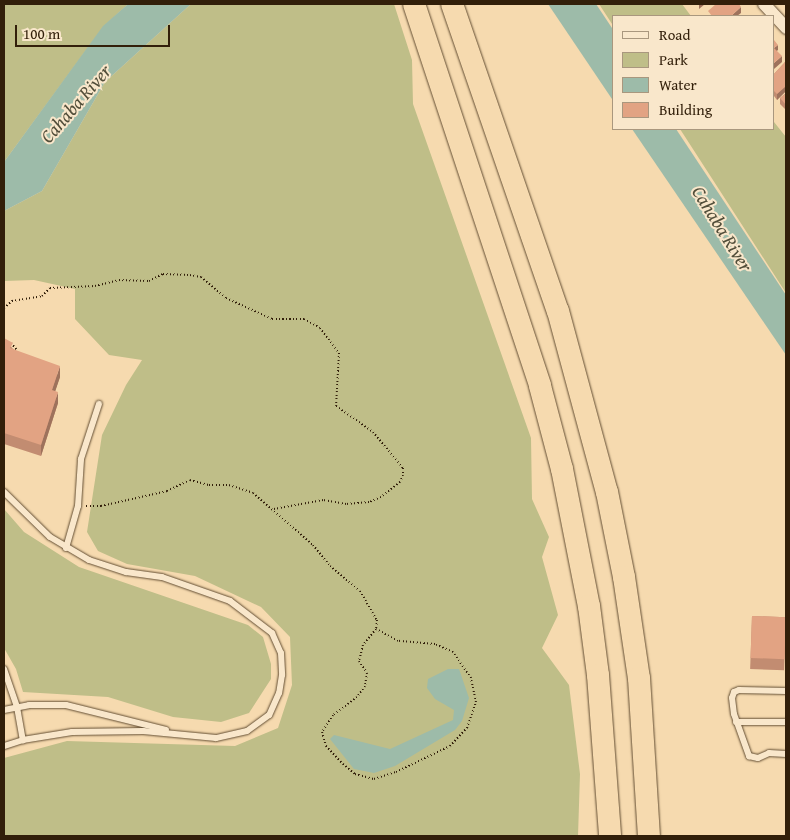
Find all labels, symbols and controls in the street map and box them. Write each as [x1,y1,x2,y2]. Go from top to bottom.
scale bar [18,15,172,47]
legend [612,15,775,130]
text: 100 m [23,23,60,44]
text: Road [659,24,690,45]
text: Park [659,49,688,70]
water label: Cahaba River [36,60,116,148]
text: Water [659,74,697,95]
text: Building [659,99,712,120]
water label: Cahaba River [687,182,757,276]

